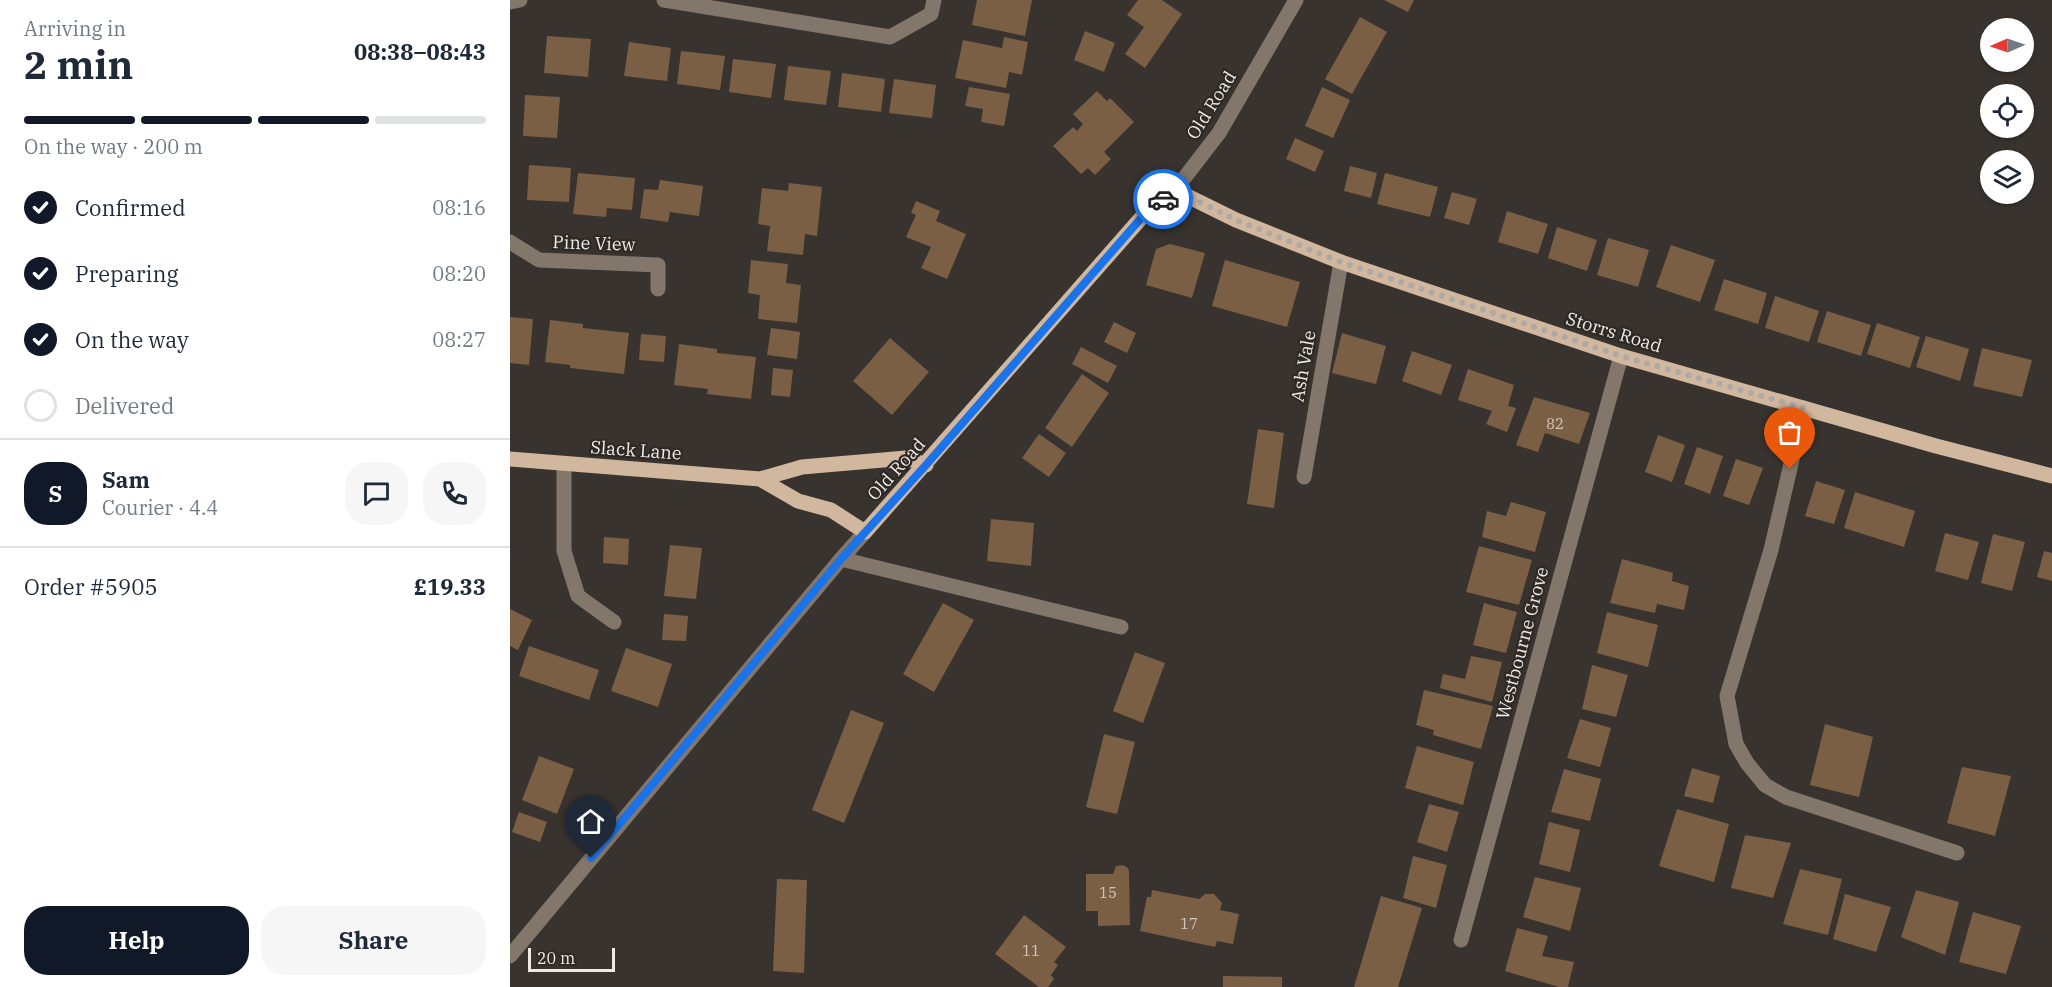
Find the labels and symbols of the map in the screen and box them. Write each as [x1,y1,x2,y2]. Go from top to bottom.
north arrow [1980,18,2034,72]
street label: Old Road [1181,66,1241,143]
courier [1133,169,1193,229]
street label: Pine View [552,230,636,256]
street label: Storrs Road [1563,307,1665,357]
street label: Ash Vale [1285,328,1321,404]
pin [1764,407,1815,469]
house number: 82 [1546,414,1564,433]
street label: Old Road [862,433,930,505]
street label: Slack Lane [590,435,682,465]
street label: Westbourne Grove [1491,564,1553,722]
pin [565,796,616,858]
house number: 15 [1099,883,1117,902]
house number: 17 [1180,914,1198,933]
house number: 11 [1022,941,1040,960]
scale bar [528,945,615,972]

